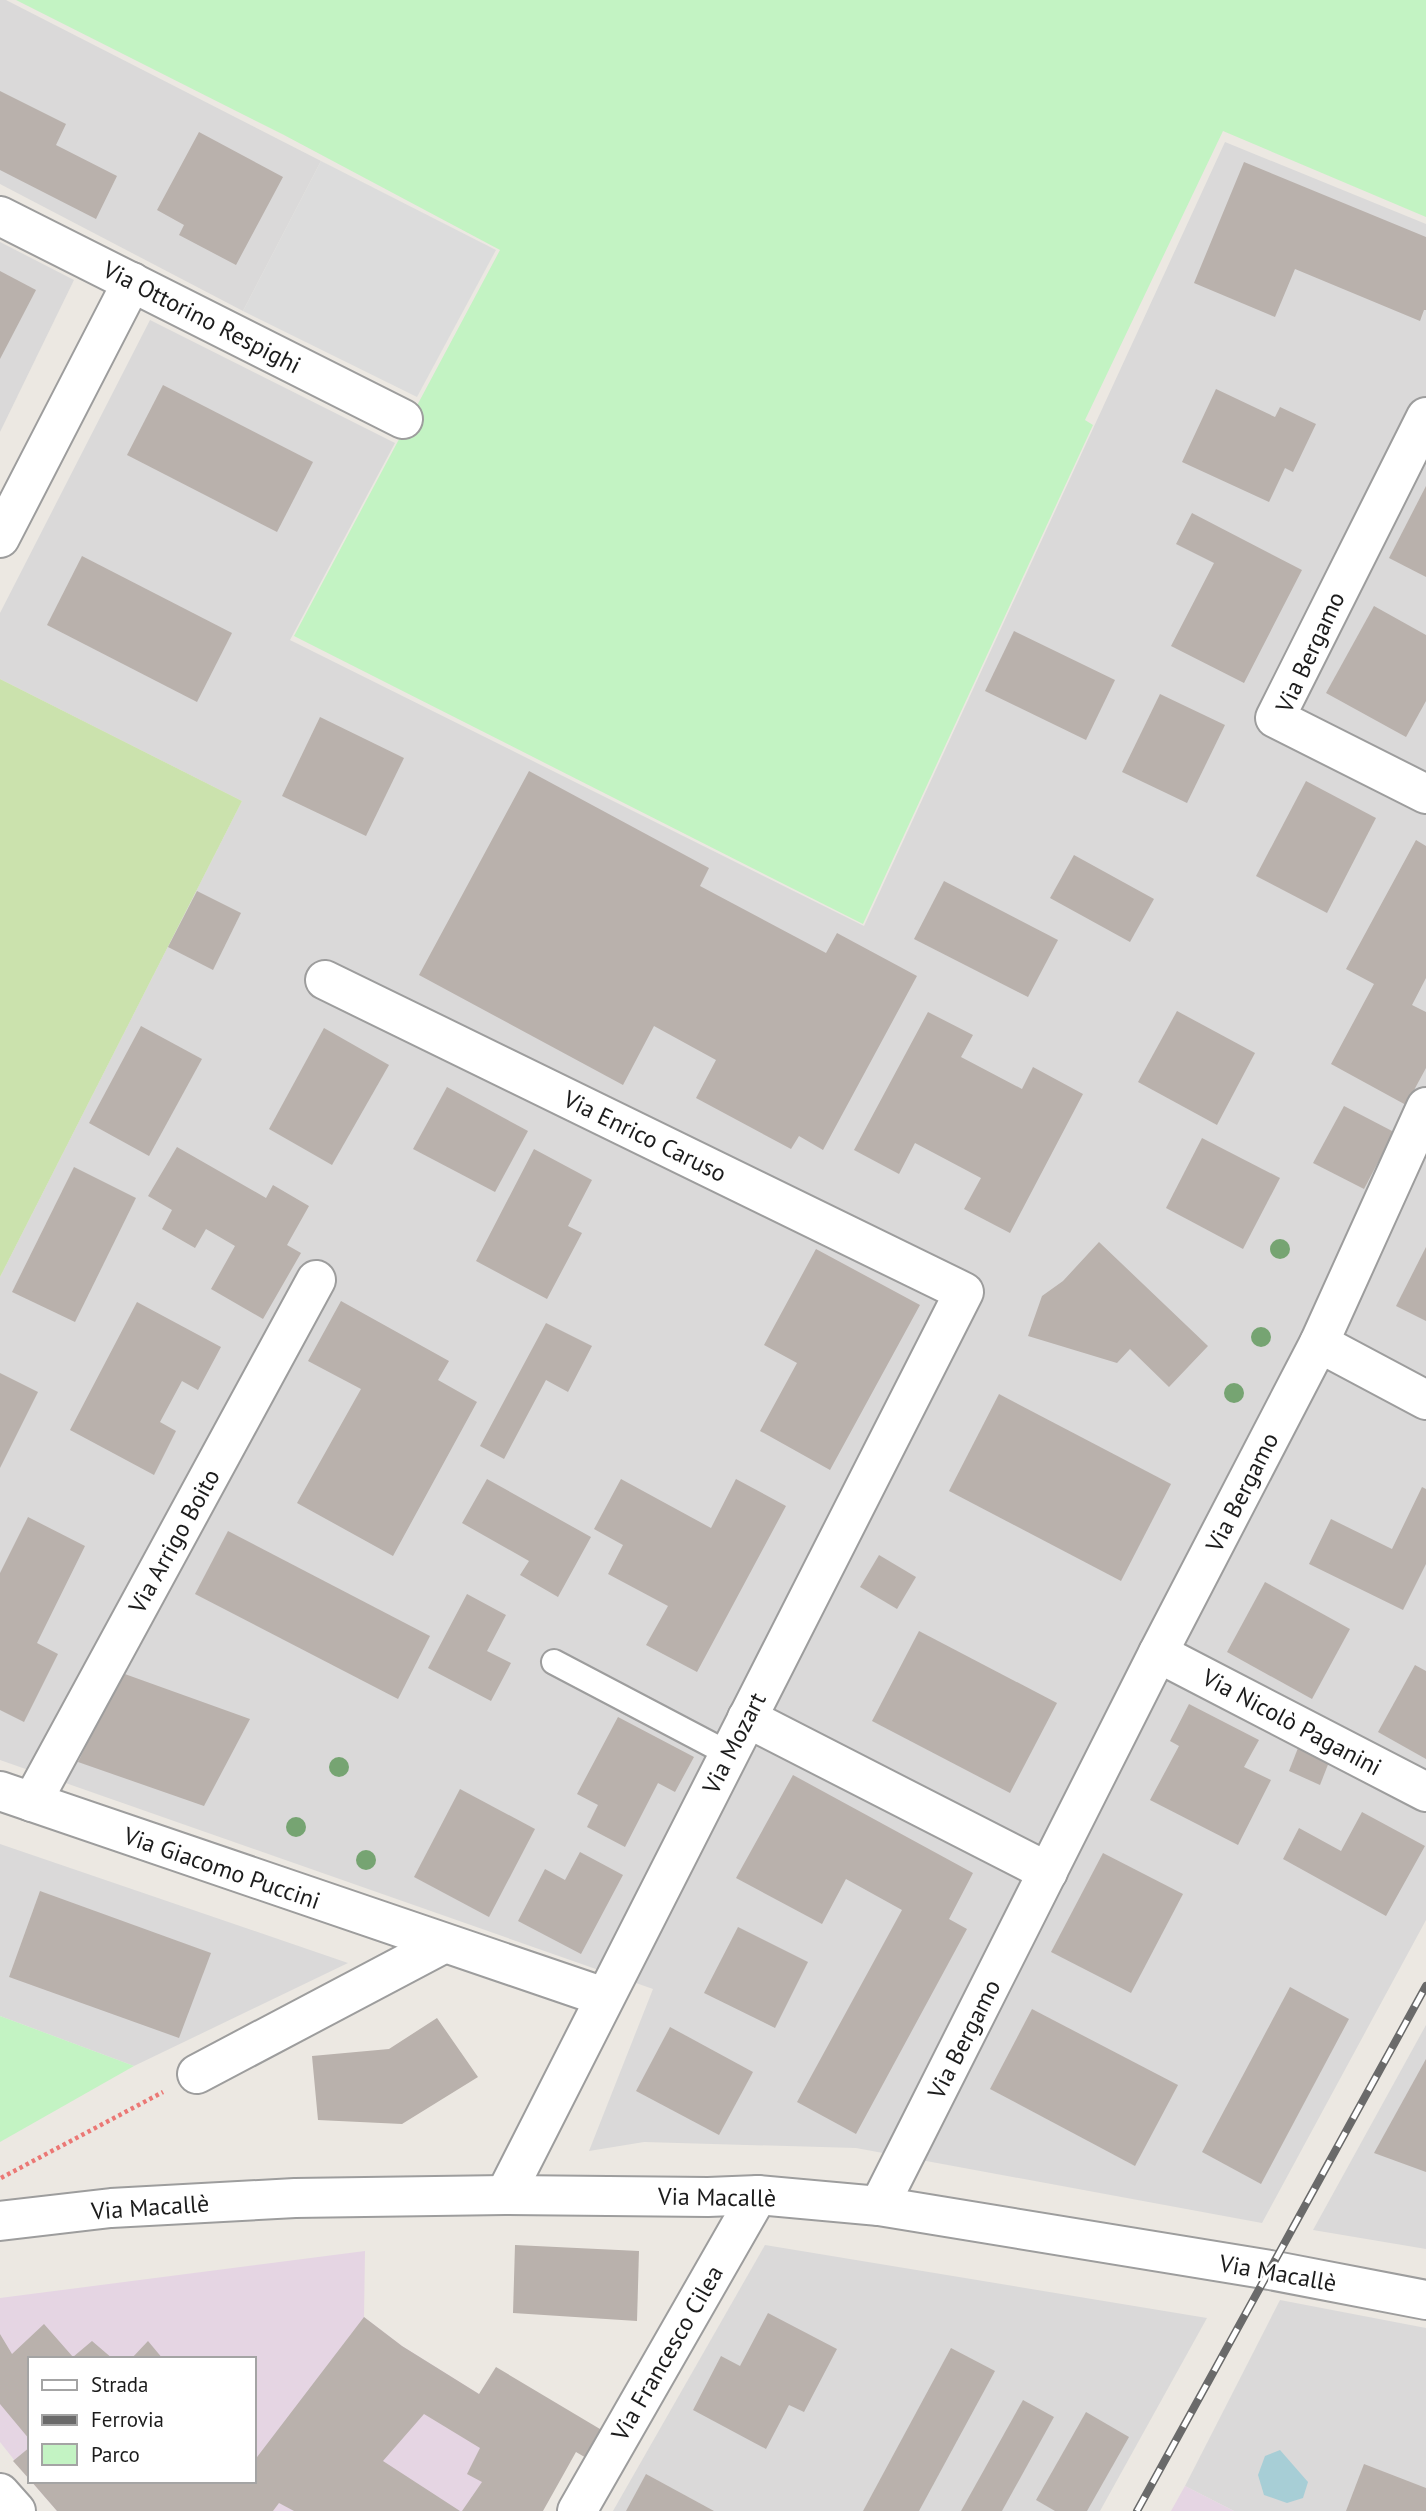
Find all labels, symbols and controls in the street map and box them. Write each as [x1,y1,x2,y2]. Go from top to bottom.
street label: Via Ottorino Respighi [97,253,306,380]
street label: Via Bergamo [1268,587,1351,718]
street label: Via Enrico Caruso [557,1083,732,1189]
street label: Via Bergamo [1198,1427,1285,1558]
street label: Via Arrigo Boito [121,1463,226,1620]
street label: Via Nicolò Paganini [1196,1661,1387,1782]
street label: Via Mozart [695,1687,773,1800]
street label: Via Giacomo Puccini [119,1820,324,1916]
street label: Via Bergamo [920,1974,1007,2105]
street label: Via Macallè [657,2180,776,2214]
street label: Via Macallè [89,2187,210,2227]
street label: Via Macallè [1216,2247,1339,2299]
street label: Via Francesco Cilea [604,2260,730,2447]
legend [28,2357,256,2483]
text: Strada [91,2371,149,2398]
text: Ferrovia [91,2406,164,2433]
text: Parco [91,2441,140,2468]

